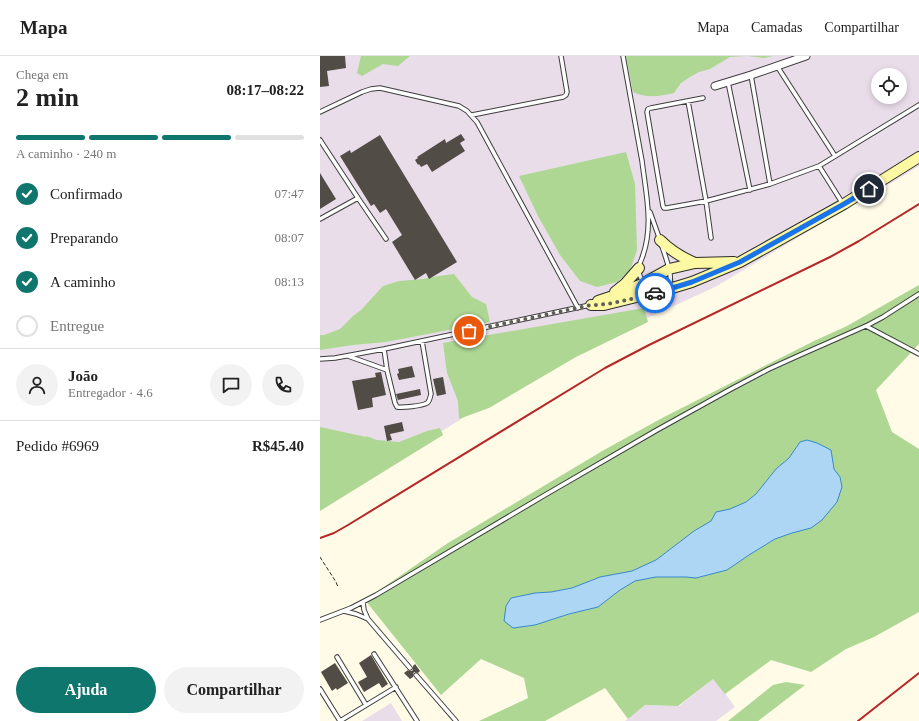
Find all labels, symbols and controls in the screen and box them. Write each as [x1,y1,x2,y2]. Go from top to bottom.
text: Mapa [20,17,68,38]
text: Mapa [697,20,729,35]
text: Camadas [751,20,802,35]
text: Compartilhar [824,20,899,35]
text: Chega em [16,67,68,82]
map controls [871,68,907,104]
button: locate [871,68,907,104]
text: 08:17–08:22 [227,82,304,98]
text: 2 min [16,83,79,112]
text: A caminho · 240 m [16,146,116,161]
pin [852,172,886,206]
icon: home [858,178,880,200]
icon: check [16,183,38,205]
text: Confirmado [50,186,123,202]
text: 07:47 [274,186,304,201]
icon: check [16,227,38,249]
text: Preparando [50,230,118,246]
text: 08:07 [274,230,304,245]
icon: check [16,271,38,293]
courier [635,273,675,313]
text: A caminho [50,274,115,290]
text: 08:13 [274,274,304,289]
icon: car [644,282,666,304]
pin [452,314,486,348]
text: Entregue [50,318,104,334]
icon: bag [458,320,480,342]
button: person [16,364,58,406]
button: chat [210,364,252,406]
button: phone [262,364,304,406]
text: João [68,368,98,384]
text: Entregador · 4.6 [68,385,153,400]
text: Pedido #6969 [16,438,99,454]
text: R$45.40 [252,438,304,454]
button: Ajuda [16,667,156,713]
button: Compartilhar [164,667,304,713]

